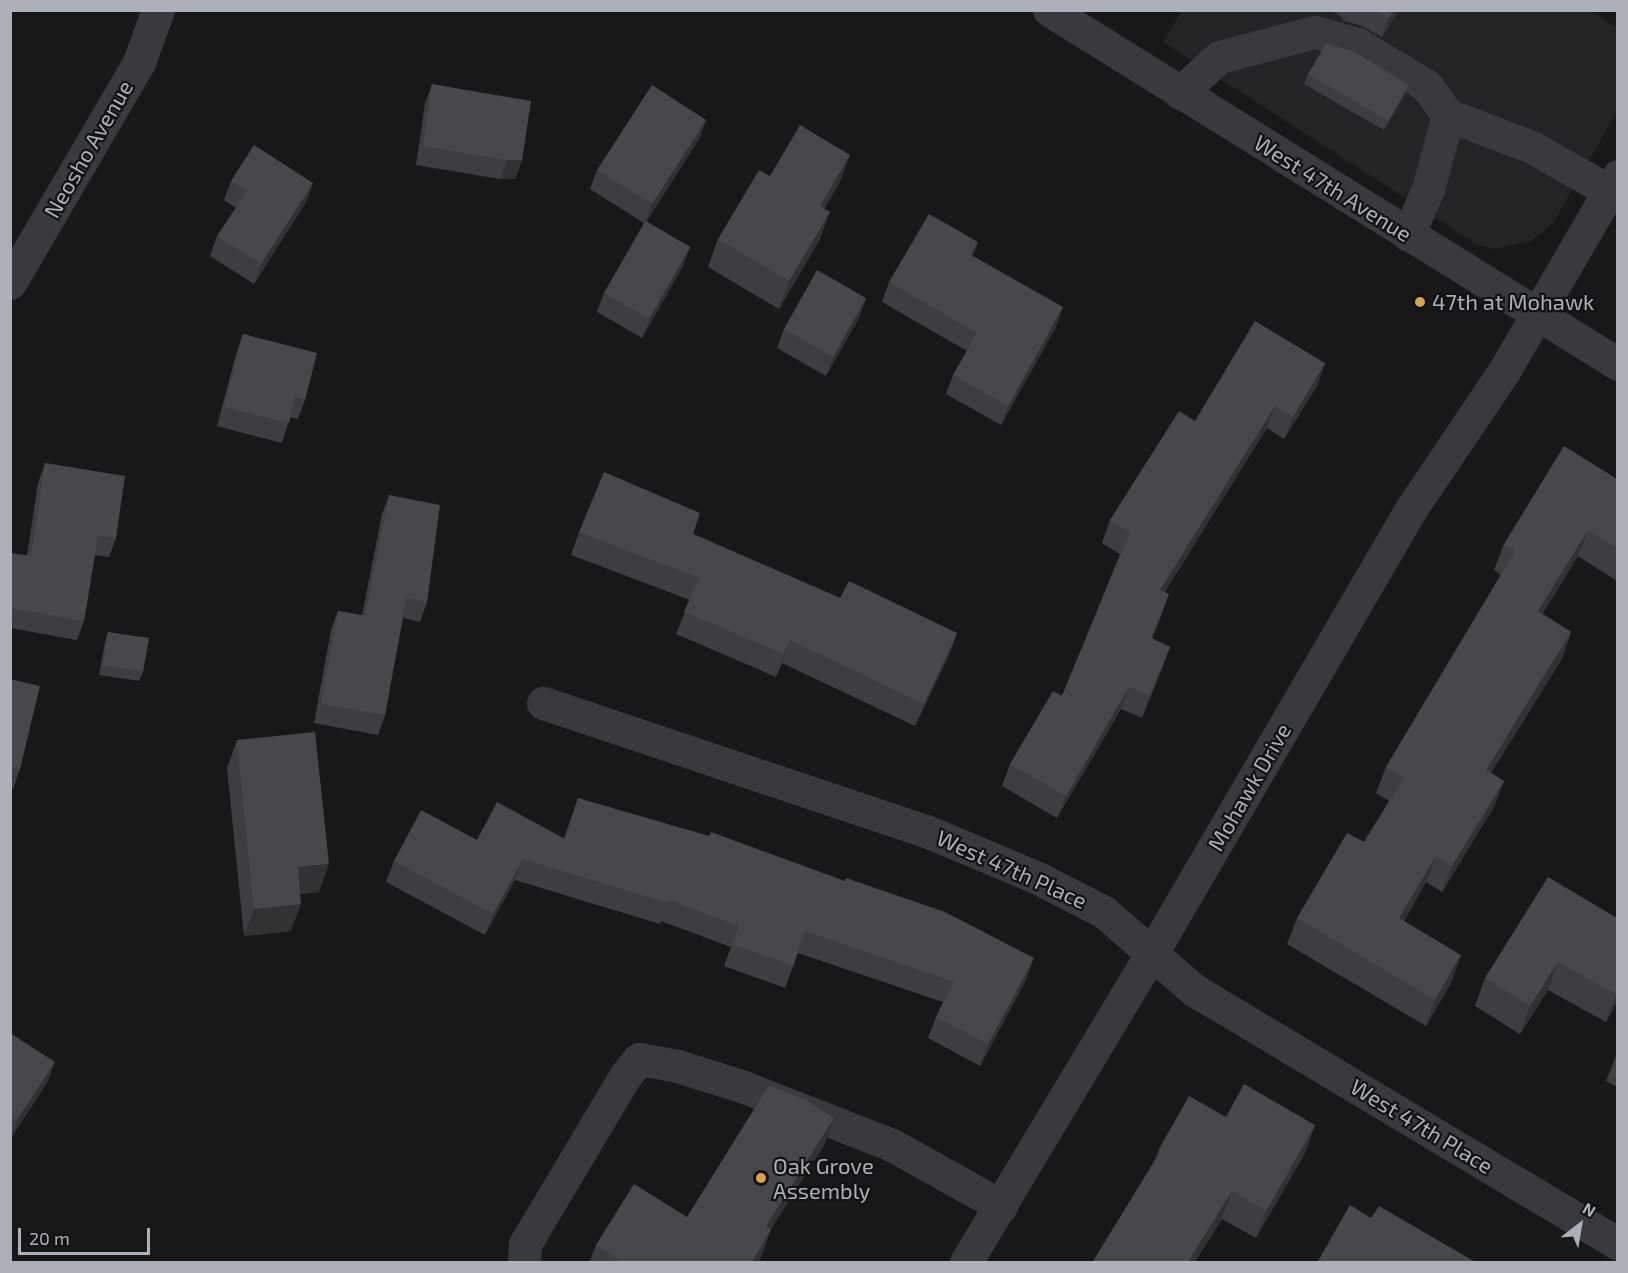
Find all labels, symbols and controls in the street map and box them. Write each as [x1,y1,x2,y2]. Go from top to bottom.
street label: Neosho Avenue [38,75,138,223]
street label: West 47th Avenue [1249,129,1417,247]
place label: 47th at Mohawk [1432,289,1594,315]
marker: 47th at Mohawk [1413,295,1427,309]
street label: Mohawk Drive [1202,718,1296,856]
street label: West 47th Place [933,824,1091,914]
street label: West 47th Place [1346,1073,1498,1179]
place label: Oak Grove Assembly [773,1152,874,1204]
marker: Oak Grove Assembly [754,1171,768,1185]
north arrow [1550,1195,1610,1255]
text: N [1580,1198,1599,1220]
scale bar [21,1216,153,1254]
text: 20 m [29,1227,70,1249]

